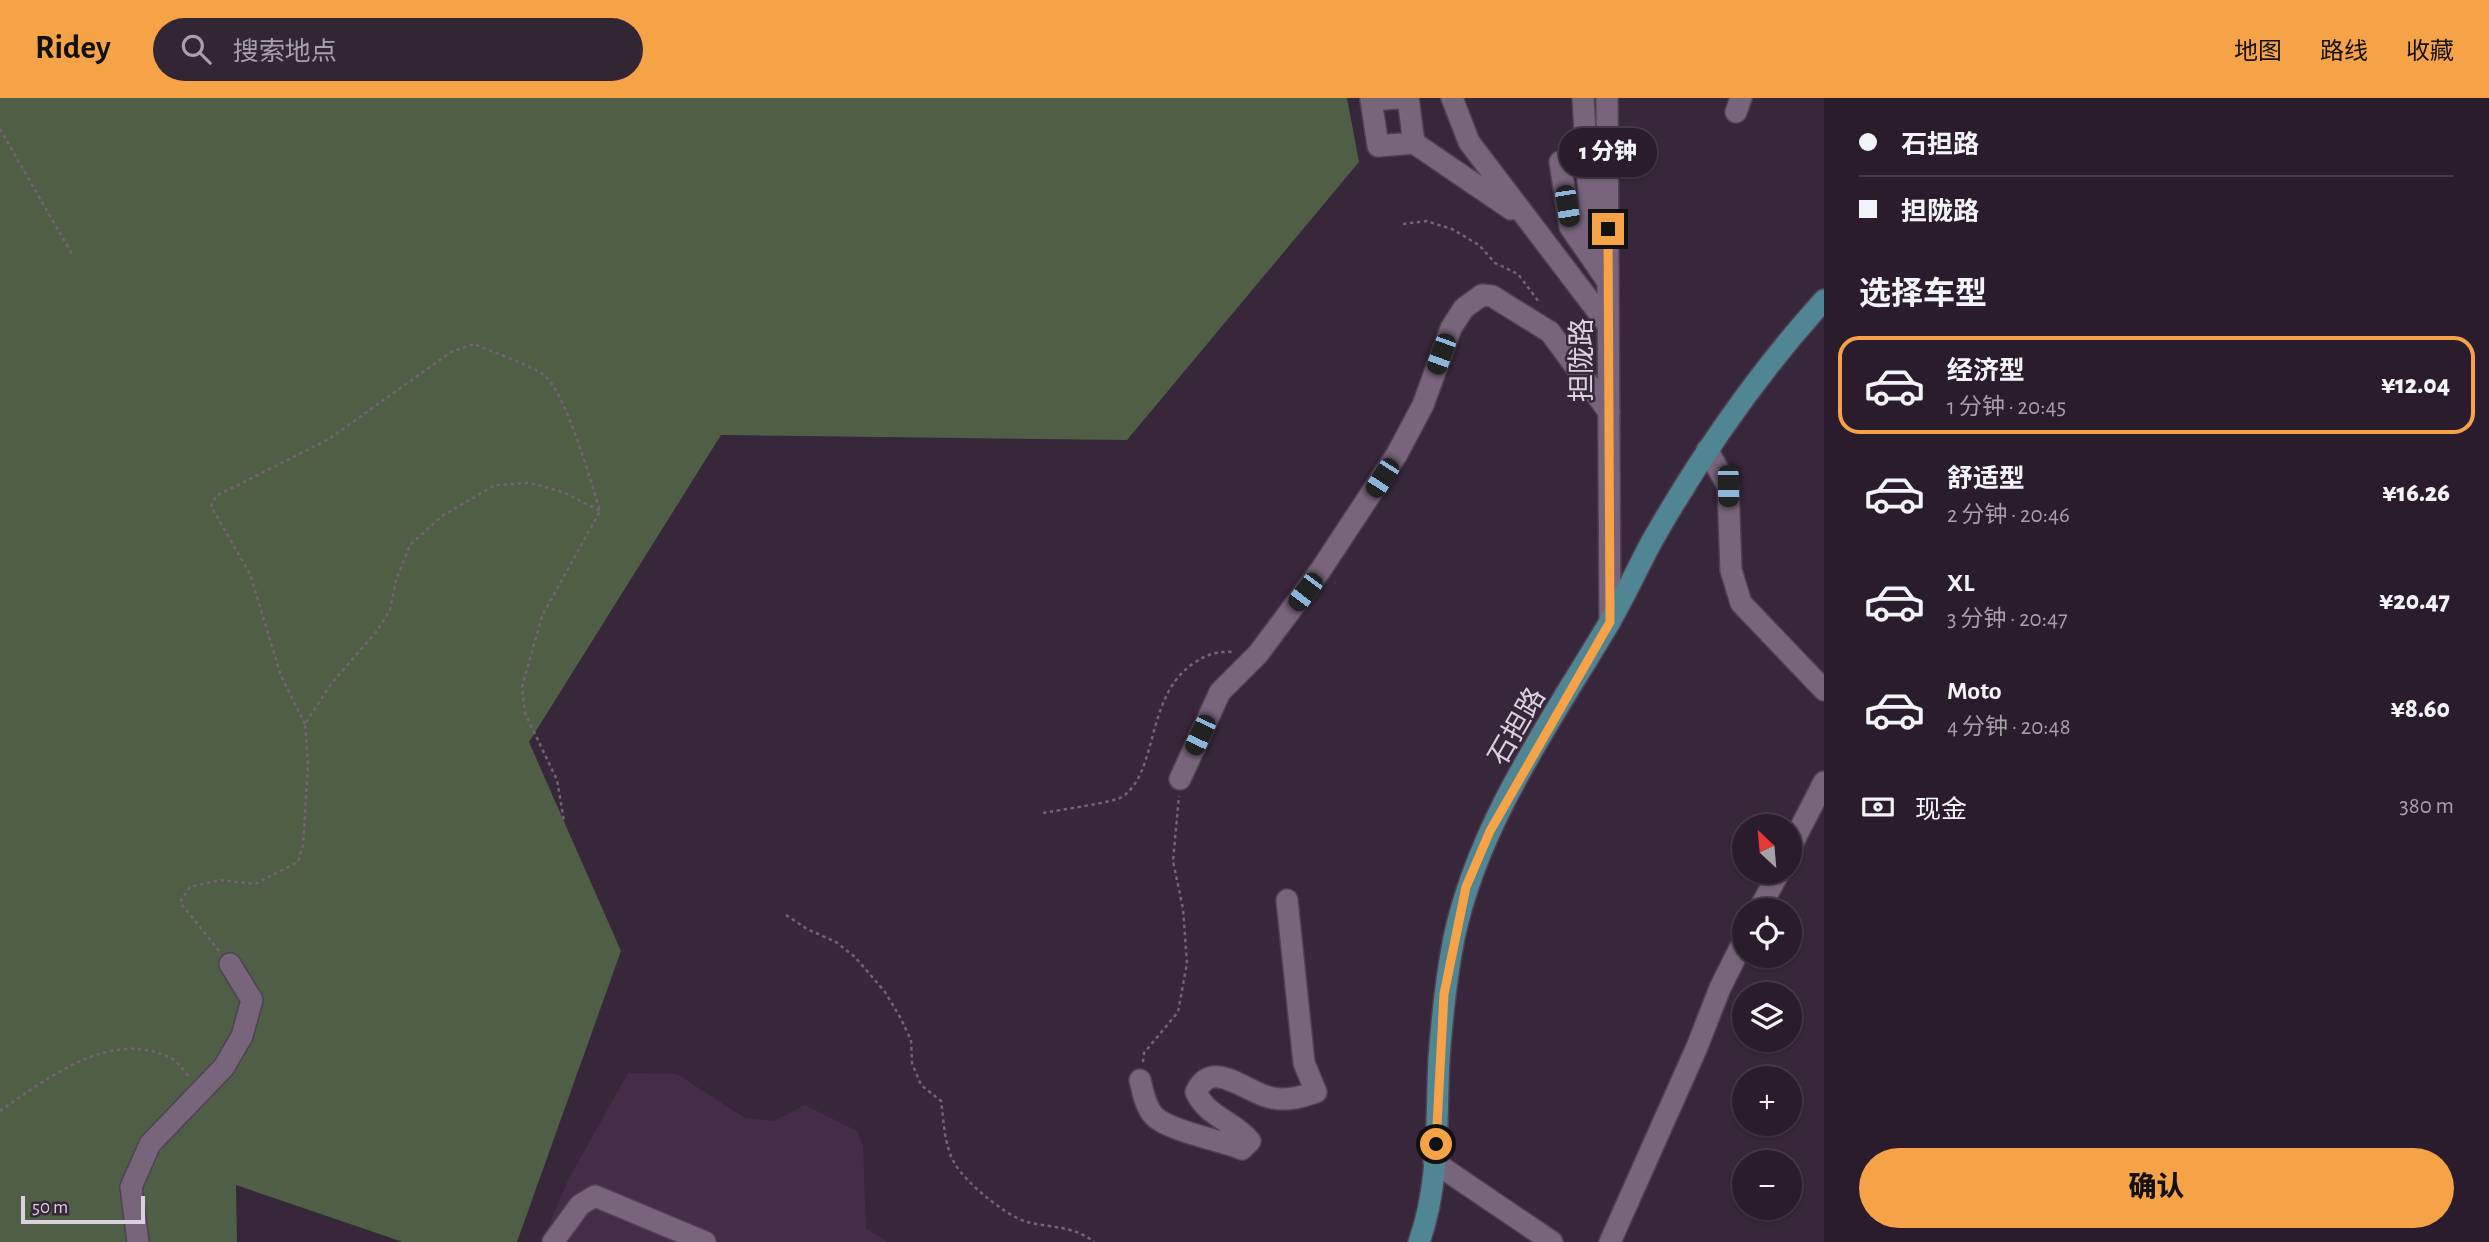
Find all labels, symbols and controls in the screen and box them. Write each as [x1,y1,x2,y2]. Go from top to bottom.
search box [153,18,643,81]
icon: search [177,30,215,68]
text: Ridey [35,32,111,65]
text: 搜索地点 [233,39,337,65]
text: 地图 [2234,40,2282,64]
text: 路线 [2320,40,2368,64]
text: 收藏 [2406,40,2454,64]
callout: 1 分钟 [1559,128,1657,176]
text: 石担路 [1901,132,1979,158]
text: 1 分钟 [1579,141,1637,164]
car [1554,184,1581,228]
text: 担陇路 [1901,199,1979,225]
route end [1592,213,1624,245]
text: 选择车型 [1859,278,1987,310]
street label: 担陇路 [1567,318,1597,402]
car [1424,331,1459,377]
icon: car [1863,354,1926,417]
text: 经济型 [1947,358,2025,384]
text: ¥12.04 [2381,372,2450,398]
text: 1 分钟 · 20:45 [1947,396,2066,419]
car [1362,455,1403,501]
icon: car [1863,462,1926,525]
car [1718,465,1739,507]
text: 舒适型 [1947,466,2025,492]
text: ¥16.26 [2382,480,2450,506]
text: 2 分钟 · 20:46 [1947,504,2070,527]
car [1284,569,1327,615]
icon: car [1863,570,1926,633]
text: XL [1947,570,1974,596]
text: ¥20.47 [2379,588,2450,614]
text: 3 分钟 · 20:47 [1947,608,2068,631]
icon: car [1863,678,1926,741]
text: Moto [1947,678,2002,704]
street label: 石担路 [1483,683,1551,770]
text: ¥8.60 [2391,696,2450,722]
car [1182,712,1219,758]
text: 4 分钟 · 20:48 [1947,716,2071,739]
icon: cash [1859,788,1897,826]
text: 380 m [2399,795,2454,818]
text: 现金 [1915,797,1967,823]
north arrow [1732,814,1802,884]
map controls [1732,814,1802,1220]
button: locate [1732,898,1802,968]
button: layers [1732,982,1802,1052]
button: + [1732,1066,1802,1136]
route start [1420,1128,1452,1160]
button: 确认 [1859,1148,2454,1228]
button: − [1732,1150,1802,1220]
scale bar [21,1193,145,1225]
text: 50 m [32,1198,68,1217]

